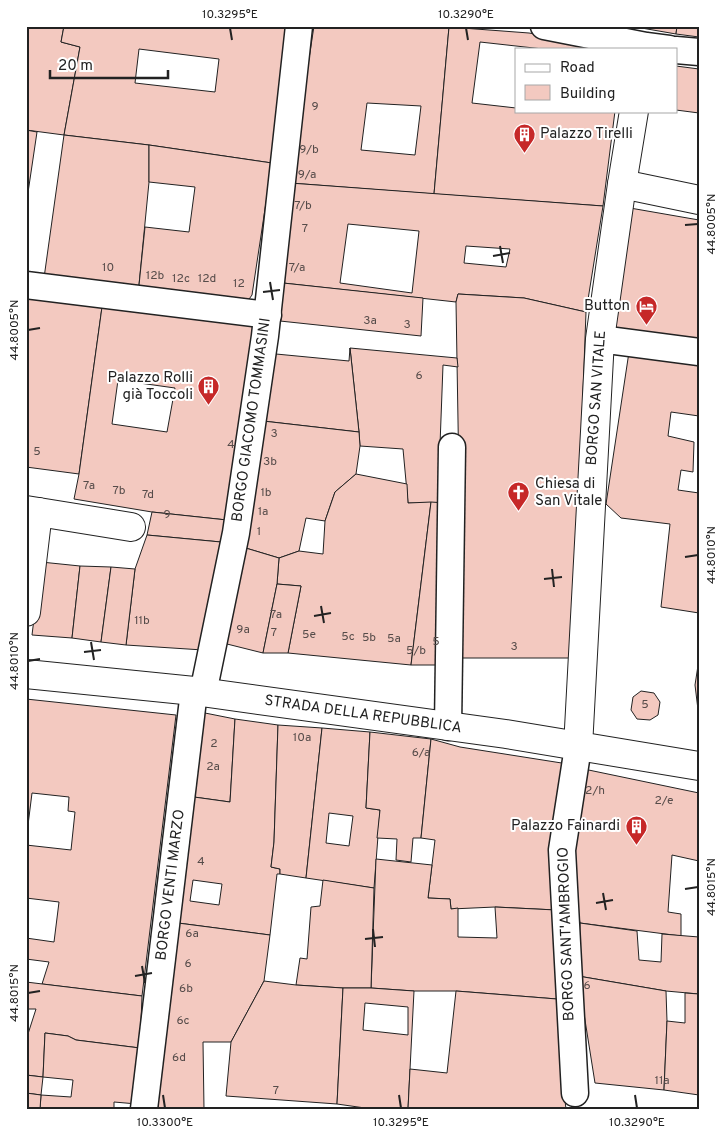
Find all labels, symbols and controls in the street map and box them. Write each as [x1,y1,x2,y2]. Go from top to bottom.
text: 10.3295°E [202,7,258,23]
text: 10.3290°E [438,7,494,23]
scale bar [50,48,168,80]
legend [515,48,678,112]
text: 20 m [58,57,93,76]
text: Road [560,59,595,78]
text: Building [560,85,615,104]
house number: 9 [311,99,319,115]
building icon: Palazzo Tirelli [512,122,536,153]
place label: Palazzo Tirelli [540,125,633,144]
house number: 9/b [299,142,319,158]
house number: 9/a [298,167,316,183]
text: 44.8005°N [704,194,720,254]
house number: 7/b [294,198,312,214]
house number: 7 [302,221,308,237]
house number: 10 [102,260,114,276]
house number: 7/a [289,260,305,276]
house number: 12b [146,268,165,284]
house number: 12c [172,271,190,287]
house number: 12d [198,271,216,287]
house number: 12 [233,276,245,292]
hotel icon: Button [634,294,658,325]
place label: Button [584,297,630,316]
text: 44.8005°N [7,300,23,360]
house number: 3a [363,313,377,329]
street label: BORGO GIACOMO TOMMASINI [228,317,276,523]
house number: 3 [403,317,411,333]
street label: BORGO SAN VITALE [583,330,611,466]
house number: 6 [415,368,423,384]
place label: Palazzo Rolli già Toccoli [108,369,193,405]
building icon: Palazzo Rolli già Toccoli [197,375,221,406]
house number: 3 [270,426,278,442]
house number: 4 [227,437,235,453]
house number: 5 [33,444,41,460]
house number: 3b [263,454,277,470]
place label: Chiesa di San Vitale [535,475,602,511]
house number: 7a [83,478,95,494]
church icon: Chiesa di San Vitale [507,481,531,512]
house number: 7b [112,483,126,499]
house number: 1b [260,485,272,501]
house number: 7d [142,487,154,503]
house number: 1a [258,504,268,520]
house number: 9 [163,507,171,523]
house number: 1 [257,524,261,540]
text: 44.8010°N [704,526,720,584]
house number: 7a [270,607,282,623]
house number: 11b [134,613,150,629]
house number: 9a [236,622,250,638]
house number: 7 [271,625,277,641]
house number: 5e [302,627,316,643]
house number: 5c [341,629,355,645]
house number: 5b [362,630,376,646]
house number: 5a [387,631,401,647]
text: 44.8010°N [7,632,23,690]
house number: 5 [432,634,440,650]
house number: 3 [510,639,518,655]
house number: 5/b [406,643,426,659]
street label: STRADA DELLA REPUBBLICA [263,692,463,738]
house number: 5 [641,697,649,713]
house number: 10a [293,730,311,746]
house number: 2 [210,736,218,752]
house number: 6/a [412,745,430,761]
house number: 2a [206,759,220,775]
house number: 2/h [585,783,605,799]
house number: 2/e [654,793,674,809]
street label: BORGO VENTI MARZO [152,808,190,962]
building icon: Palazzo Fainardi [624,814,648,845]
place label: Palazzo Fainardi [511,817,620,836]
street label: BORGO SANT'AMBROGIO [554,847,580,1021]
house number: 4 [197,854,205,870]
text: 44.8015°N [704,858,720,916]
house number: 6a [185,926,199,942]
house number: 6 [184,956,192,972]
text: 44.8015°N [7,964,23,1022]
house number: 6 [583,978,591,994]
house number: 6b [179,981,193,997]
house number: 6c [176,1013,190,1029]
house number: 6d [172,1050,186,1066]
house number: 11a [655,1073,669,1089]
house number: 7 [273,1083,279,1099]
text: 10.3300°E [137,1115,193,1131]
text: 10.3295°E [373,1115,429,1131]
text: 10.3290°E [609,1115,665,1131]

